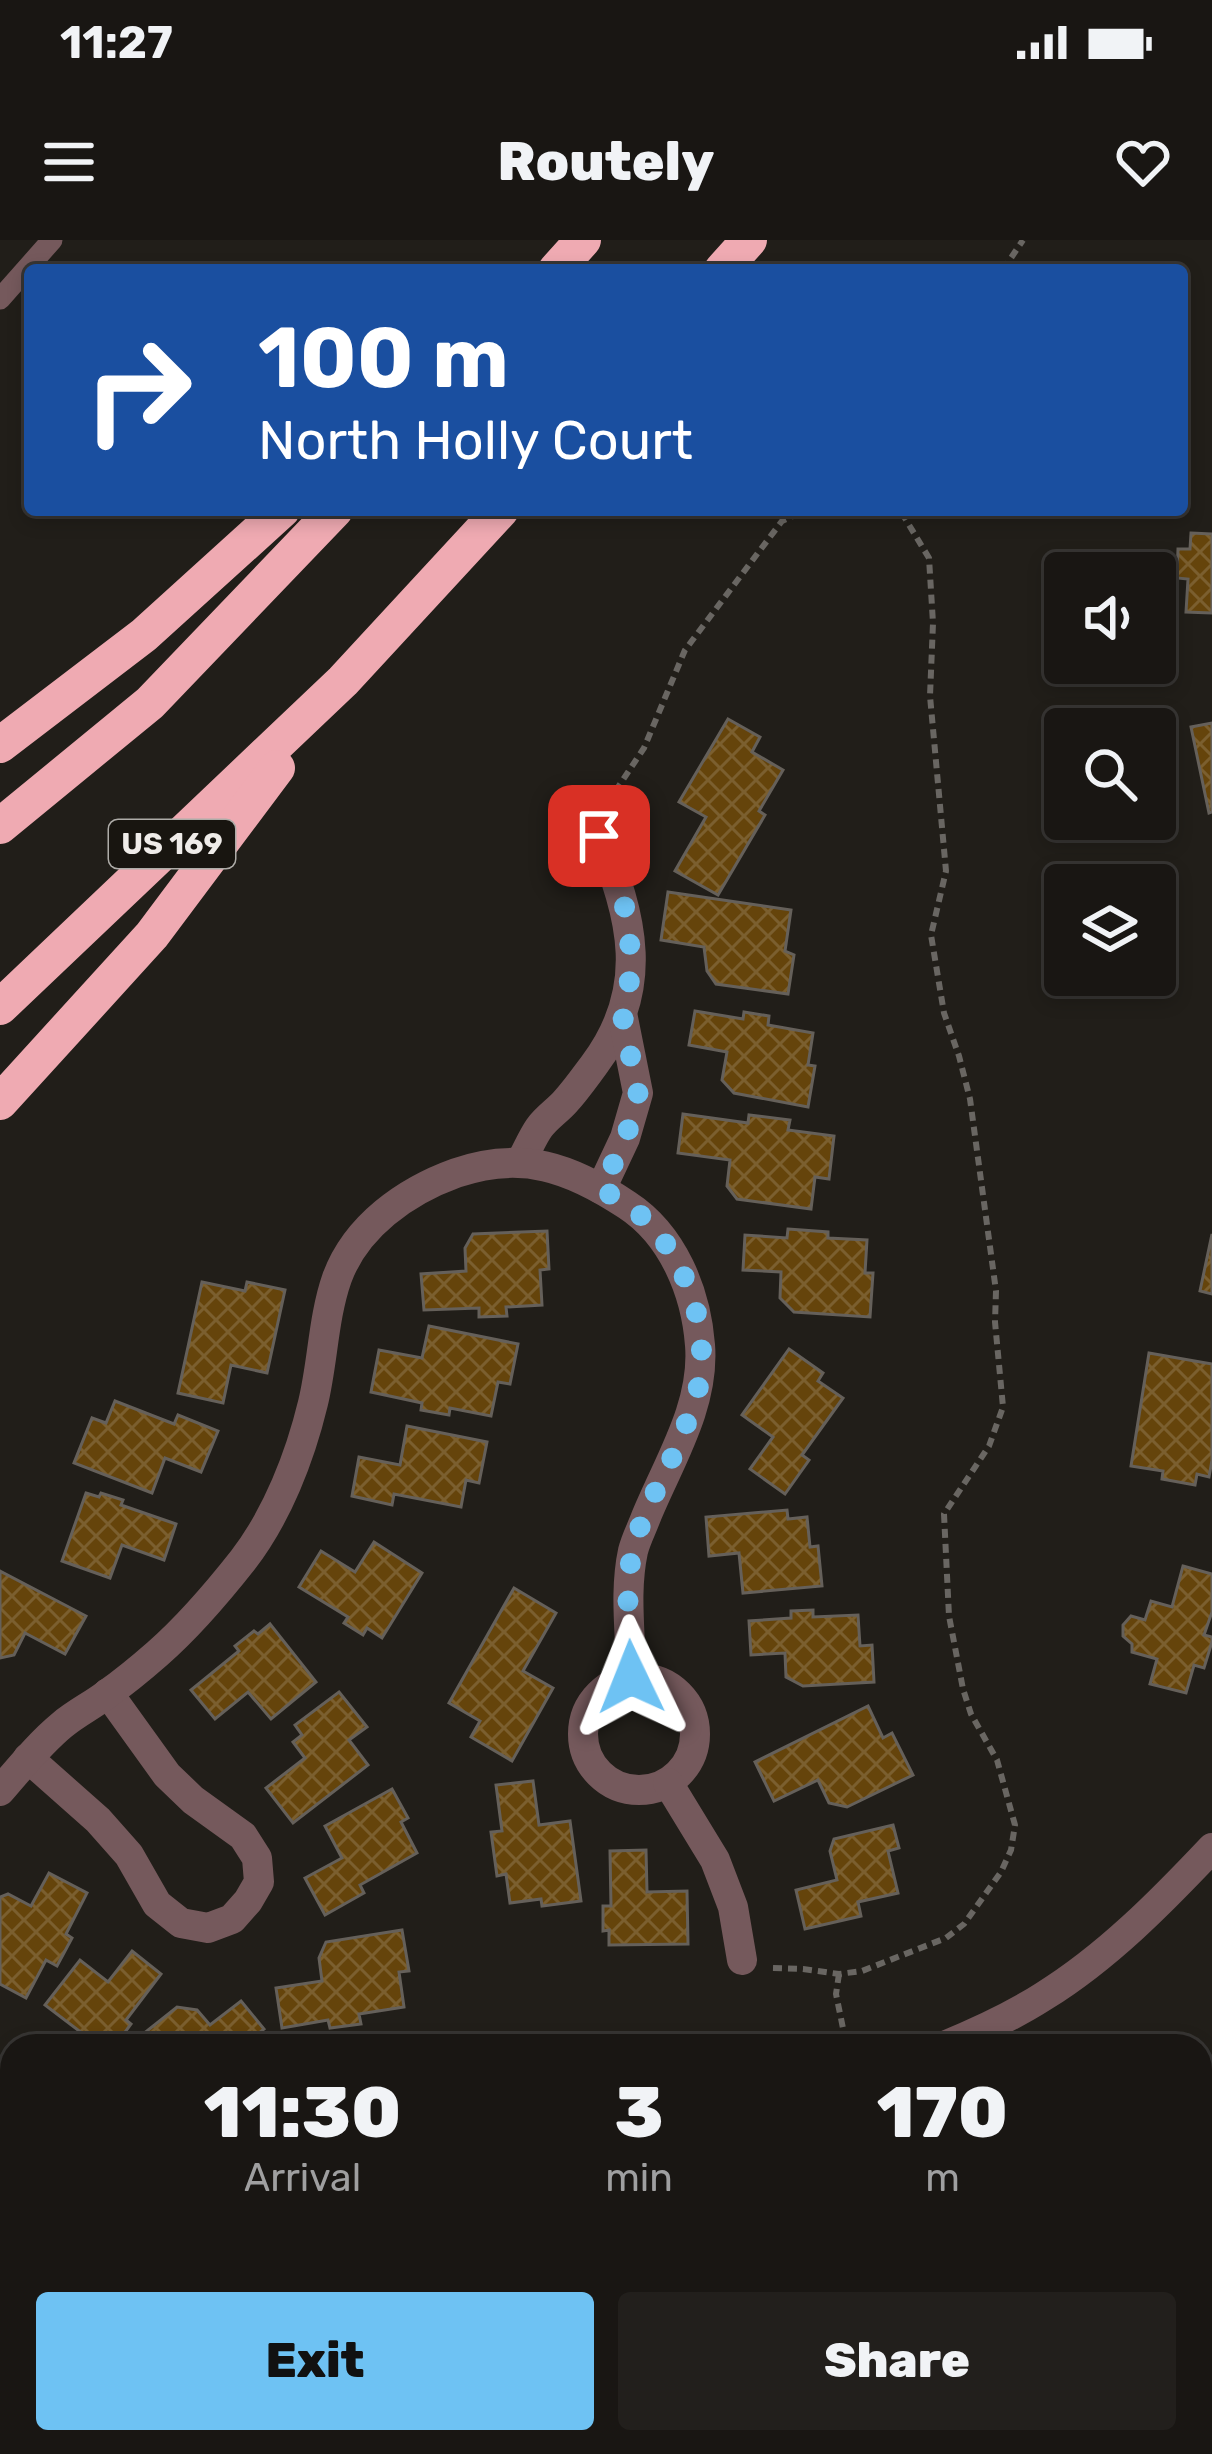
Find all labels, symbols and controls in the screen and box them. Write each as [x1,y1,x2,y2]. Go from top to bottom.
text: 11:27 [60,16,173,69]
icon: menu [36,129,102,195]
icon: heart [1110,129,1176,195]
text: Routely [498,130,714,194]
text: 100 m [258,308,509,408]
icon: right [60,312,216,468]
text: North Holly Court [258,409,693,473]
map controls [1044,552,1176,996]
button: sound [1044,552,1176,684]
button: search [1044,708,1176,840]
pin [548,785,650,887]
icon: arrive [566,803,632,869]
road number: US 169 [109,820,235,868]
button: layers [1044,864,1176,996]
position arrow [568,1614,694,1740]
text: 11:30 [204,2070,401,2155]
text: 3 [614,2070,664,2155]
text: 170 [877,2070,1008,2155]
text: Arrival [244,2155,361,2201]
text: min [605,2155,673,2201]
text: m [925,2155,960,2201]
button: Exit [36,2292,594,2430]
button: Share [618,2292,1176,2430]

